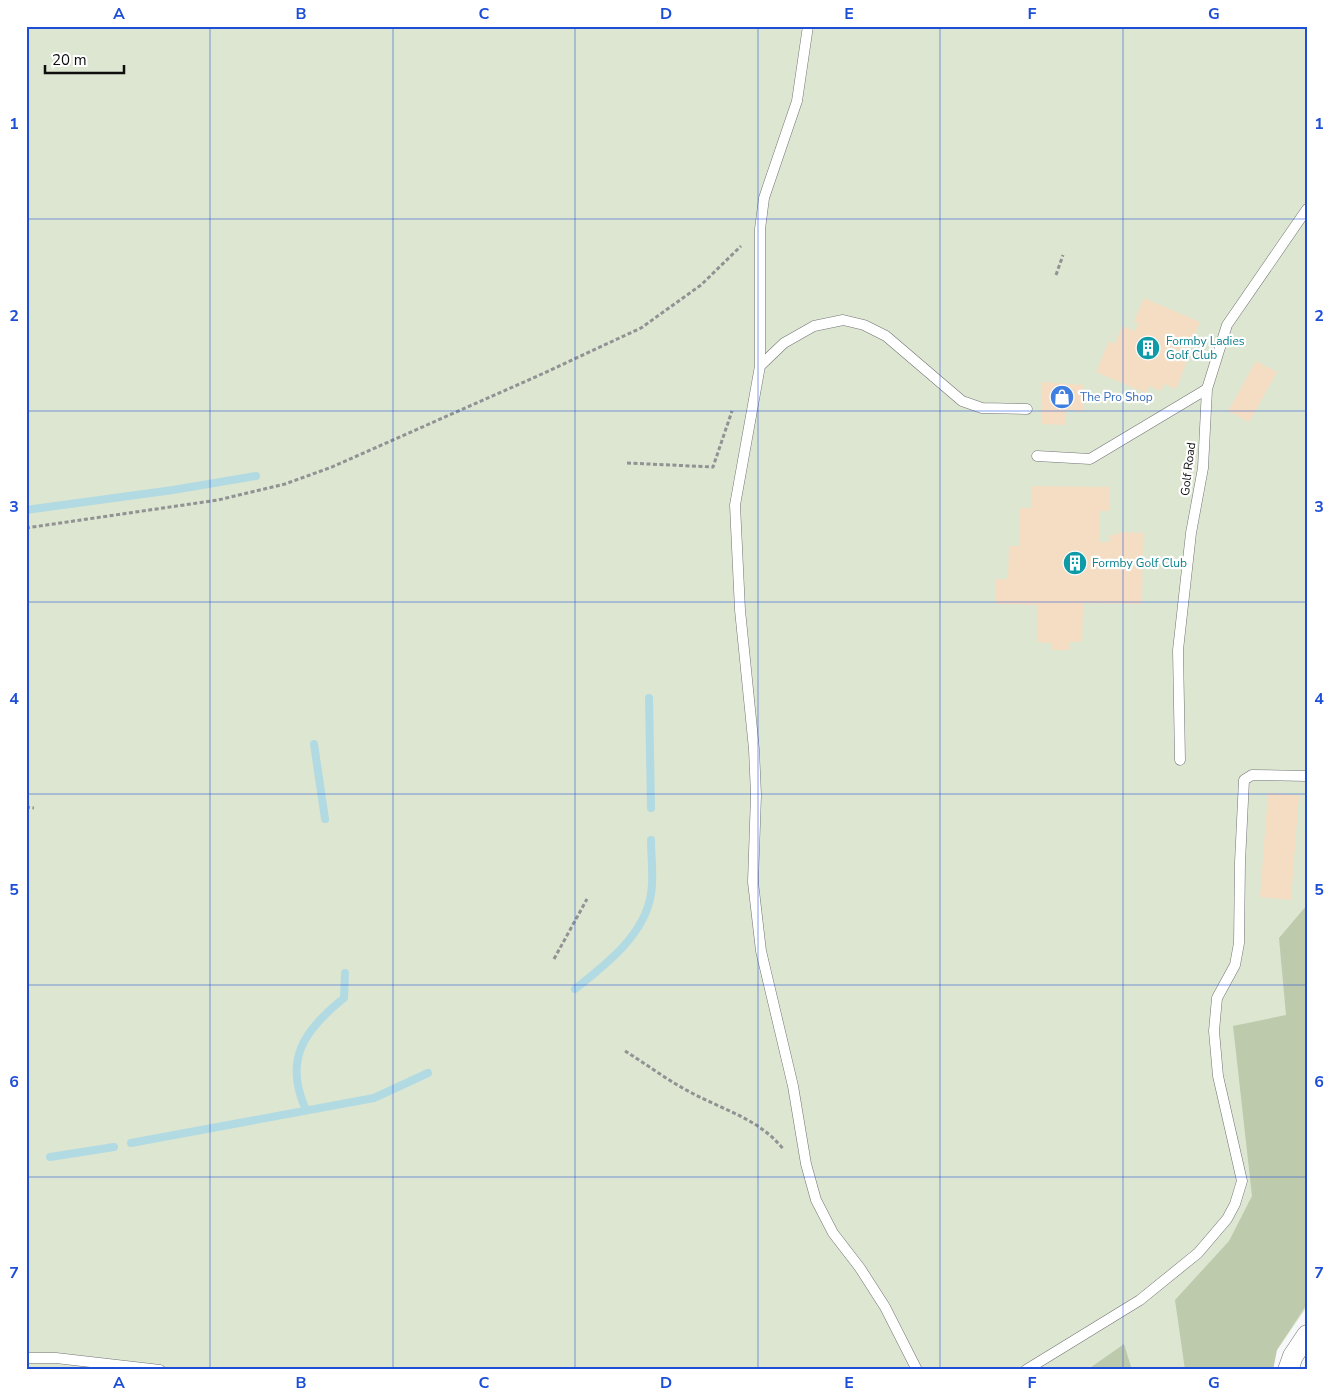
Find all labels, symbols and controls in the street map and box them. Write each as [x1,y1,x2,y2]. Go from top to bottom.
text: A [113,3,125,25]
text: B [295,3,307,25]
text: C [479,3,490,25]
text: D [660,3,672,25]
text: E [844,3,854,25]
text: F [1028,3,1037,25]
text: G [1208,3,1220,25]
scale bar [45,42,124,74]
text: 20 m [52,50,87,70]
text: 1 [9,113,19,135]
text: 1 [1314,113,1324,135]
text: 2 [9,305,19,327]
text: 2 [1314,305,1324,327]
place label: Formby Ladies Golf Club [1166,333,1245,363]
building icon: Formby Ladies Golf Club [1135,335,1161,361]
shop icon: The Pro Shop [1049,384,1075,410]
place label: The Pro Shop [1080,389,1153,405]
street label: Golf Road [1177,441,1199,497]
text: 3 [9,496,19,518]
text: 3 [1314,496,1324,518]
building icon: Formby Golf Club [1062,550,1088,576]
place label: Formby Golf Club [1092,555,1187,571]
text: 4 [9,688,19,710]
text: 4 [1314,688,1324,710]
text: 5 [9,879,19,901]
text: 5 [1314,879,1324,901]
text: 6 [9,1071,19,1093]
text: 6 [1314,1071,1324,1093]
text: 7 [9,1262,19,1284]
text: 7 [1314,1262,1324,1284]
text: A [113,1372,125,1394]
text: B [295,1372,307,1394]
text: C [479,1372,490,1394]
text: D [660,1372,672,1394]
text: E [844,1372,854,1394]
text: F [1028,1372,1037,1394]
text: G [1208,1372,1220,1394]

